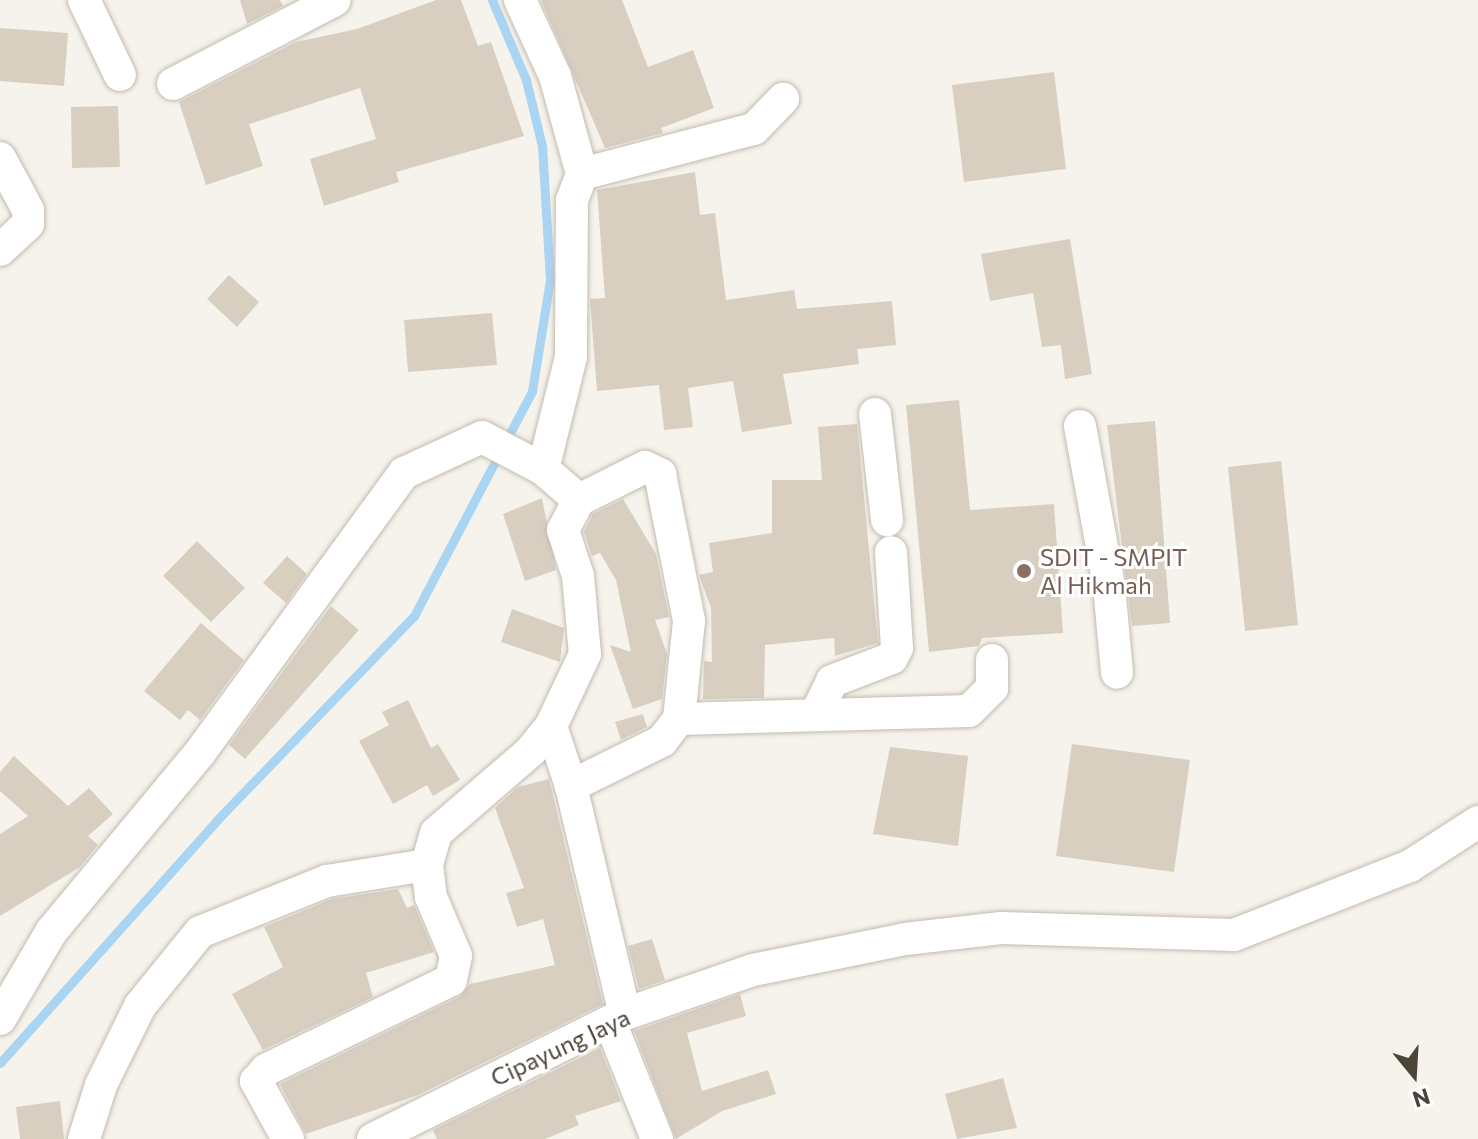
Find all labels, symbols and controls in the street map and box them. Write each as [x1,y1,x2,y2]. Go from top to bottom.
place label: SDIT - SMPIT Al Hikmah [1040,543,1187,599]
marker: SDIT - SMPIT Al Hikmah [1015,562,1033,580]
street label: Cipayung Jaya [486,1002,634,1092]
north arrow [1374,1035,1454,1115]
text: N [1410,1083,1434,1114]

